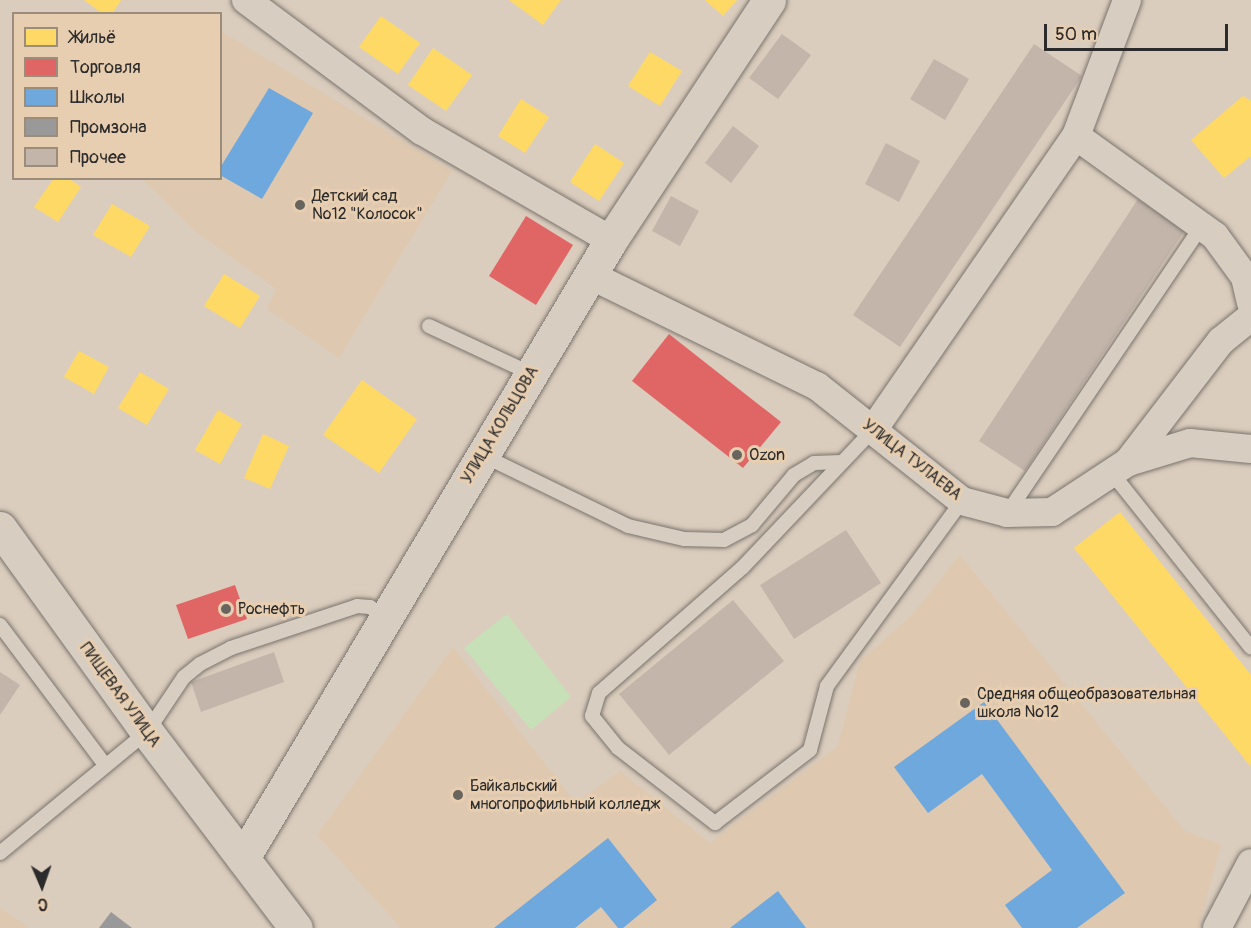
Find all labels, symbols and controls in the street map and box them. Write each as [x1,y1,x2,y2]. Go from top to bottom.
legend [12,12,222,180]
scale bar [1047,12,1232,50]
text: 50 m [1055,23,1097,46]
text: Жильё [70,26,116,49]
text: Торговля [70,56,141,79]
text: Школы [70,86,125,109]
text: Промзона [70,116,147,139]
text: Прочее [70,146,126,169]
place label: Детский сад №12 "Колосок" [312,186,423,224]
marker: Детский сад №12 "Колосок" [293,198,307,212]
street label: УЛИЦА КОЛЬЦОВА [457,363,543,487]
street label: УЛИЦА ТУЛАЕВА [859,415,965,505]
place label: Ozon [749,445,785,465]
marker: Ozon [730,448,744,462]
place label: Роснефть [238,599,305,619]
marker: Роснефть [219,602,233,616]
street label: ПИЩЕВАЯ УЛИЦА [76,639,164,751]
place label: Средняя общеобразовательная школа №12 [977,684,1196,722]
marker: Средняя общеобразовательная школа №12 [958,696,972,710]
place label: Байкальский многопрофильный колледж [470,776,660,814]
marker: Байкальский многопрофильный колледж [451,788,465,802]
north arrow [12,856,72,916]
text: С [37,894,48,914]

